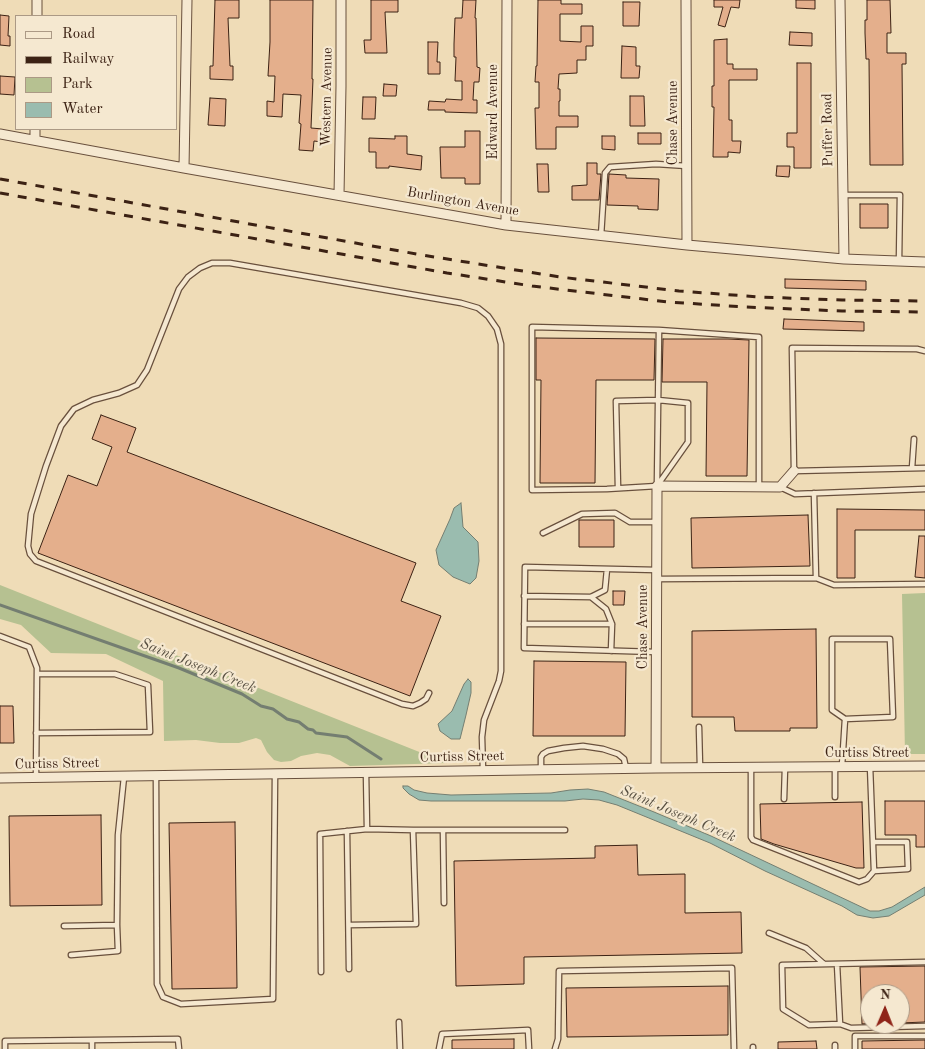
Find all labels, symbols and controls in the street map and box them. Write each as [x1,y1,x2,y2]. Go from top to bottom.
legend [15,15,178,130]
text: Road [62,27,95,42]
street label: Western Avenue [318,47,336,147]
text: Railway [62,52,115,67]
street label: Edward Avenue [485,64,501,160]
text: Park [62,77,93,92]
street label: Chase Avenue [665,81,681,165]
street label: Puffer Road [819,93,837,167]
text: Water [62,102,103,117]
street label: Burlington Avenue [406,184,520,220]
street label: Chase Avenue [635,585,651,669]
water label: Saint Joseph Creek [137,635,259,697]
street label: Curtiss Street [825,745,909,761]
street label: Curtiss Street [420,748,504,766]
street label: Curtiss Street [15,755,99,773]
water label: Saint Joseph Creek [618,782,738,846]
north arrow [860,984,910,1034]
text: N [880,988,891,1002]

